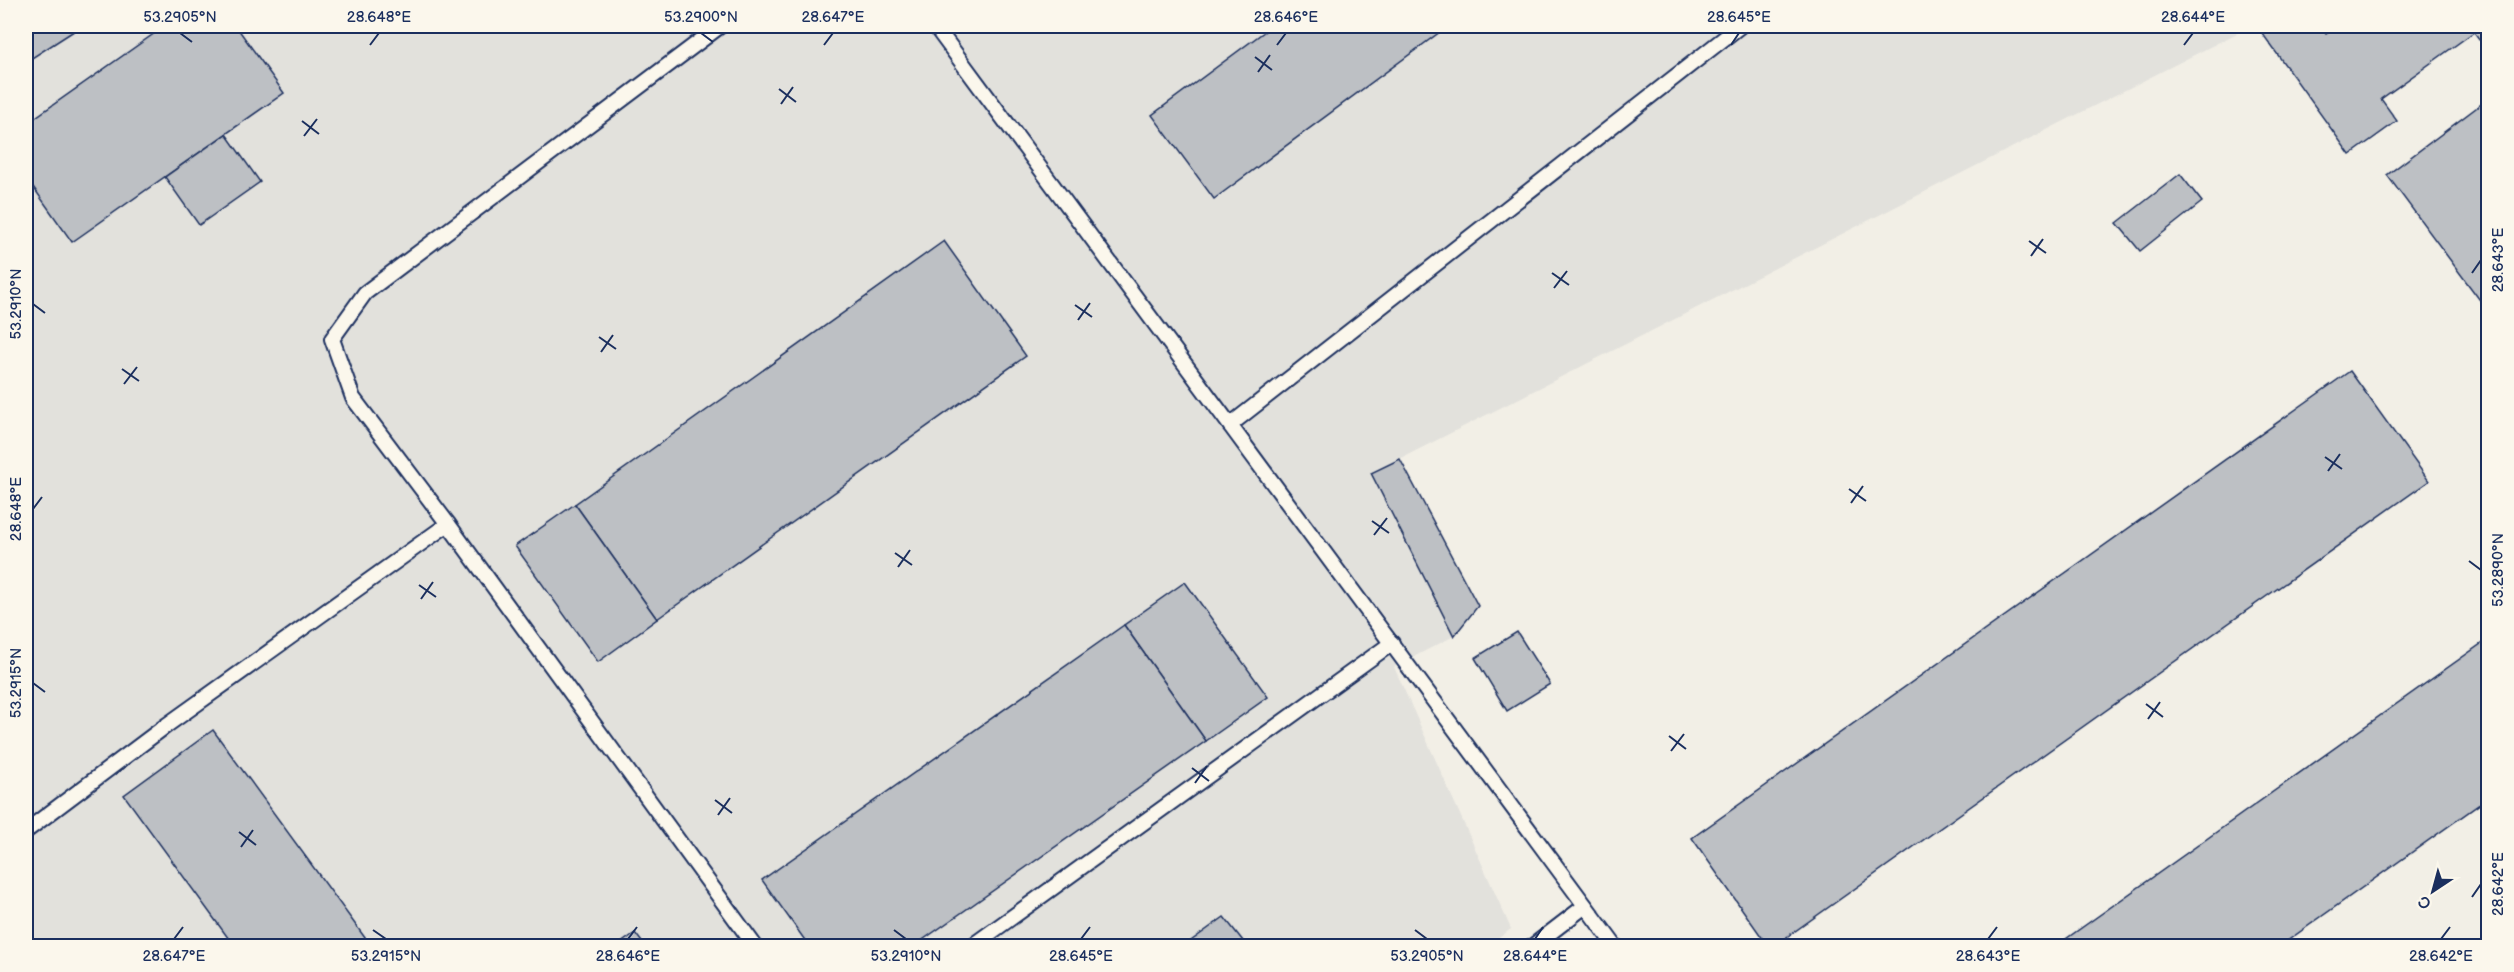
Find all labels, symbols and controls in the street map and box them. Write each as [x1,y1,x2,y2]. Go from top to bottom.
text: 53.2905°N [143,8,217,27]
text: 28.648°E [347,8,411,27]
text: 53.2900°N [664,8,738,27]
text: 28.647°E [801,8,865,27]
text: 28.646°E [1254,8,1318,27]
text: 28.645°E [1707,8,1771,27]
text: 28.644°E [2161,8,2225,27]
text: 28.643°E [2489,228,2508,292]
text: 53.2910°N [7,268,26,340]
text: 28.648°E [7,477,26,541]
text: 53.2890°N [2489,533,2508,607]
text: 53.2915°N [7,648,26,718]
text: 28.642°E [2489,852,2508,916]
north arrow [2403,861,2463,921]
text: С [2415,891,2435,913]
text: 28.647°E [142,947,206,966]
text: 53.2915°N [351,947,421,966]
text: 28.646°E [596,947,660,966]
text: 53.2910°N [870,947,942,966]
text: 28.645°E [1049,947,1113,966]
text: 53.2905°N [1390,947,1464,966]
text: 28.644°E [1503,947,1567,966]
text: 28.643°E [1956,947,2020,966]
text: 28.642°E [2409,947,2473,966]

